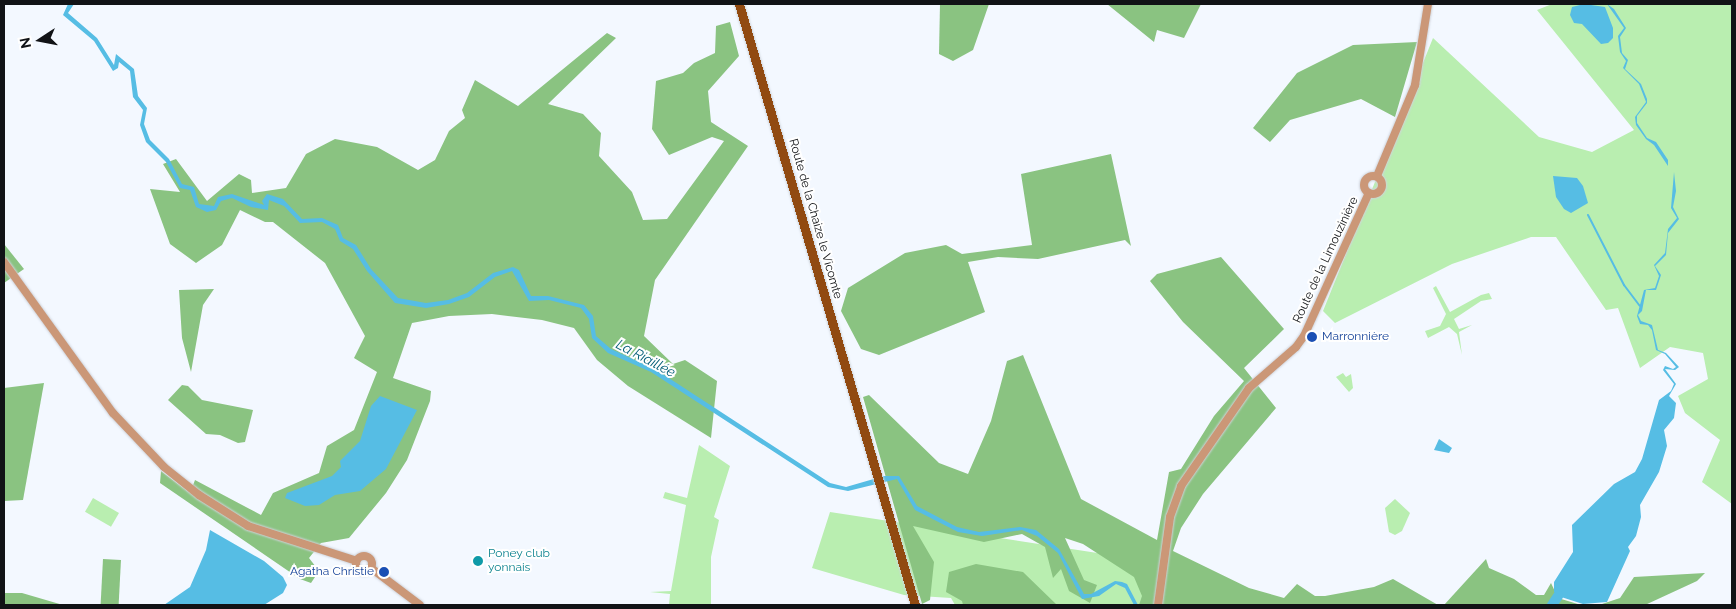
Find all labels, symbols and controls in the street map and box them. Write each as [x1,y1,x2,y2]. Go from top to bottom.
north arrow [15,15,65,65]
text: N [16,36,34,50]
street label: Route de la Chaize le Vicomte [785,137,845,301]
street label: Route de la Limouzinière [1290,195,1362,325]
place label: Marronnière [1322,330,1389,344]
marker: Marronnière [1306,331,1318,343]
water label: La Riaillée [613,335,679,381]
place label: Poney club yonnais [488,547,550,575]
marker: Poney club yonnais [472,555,484,567]
place label: Agatha Christie [290,565,374,579]
marker: Agatha Christie [378,566,390,578]

